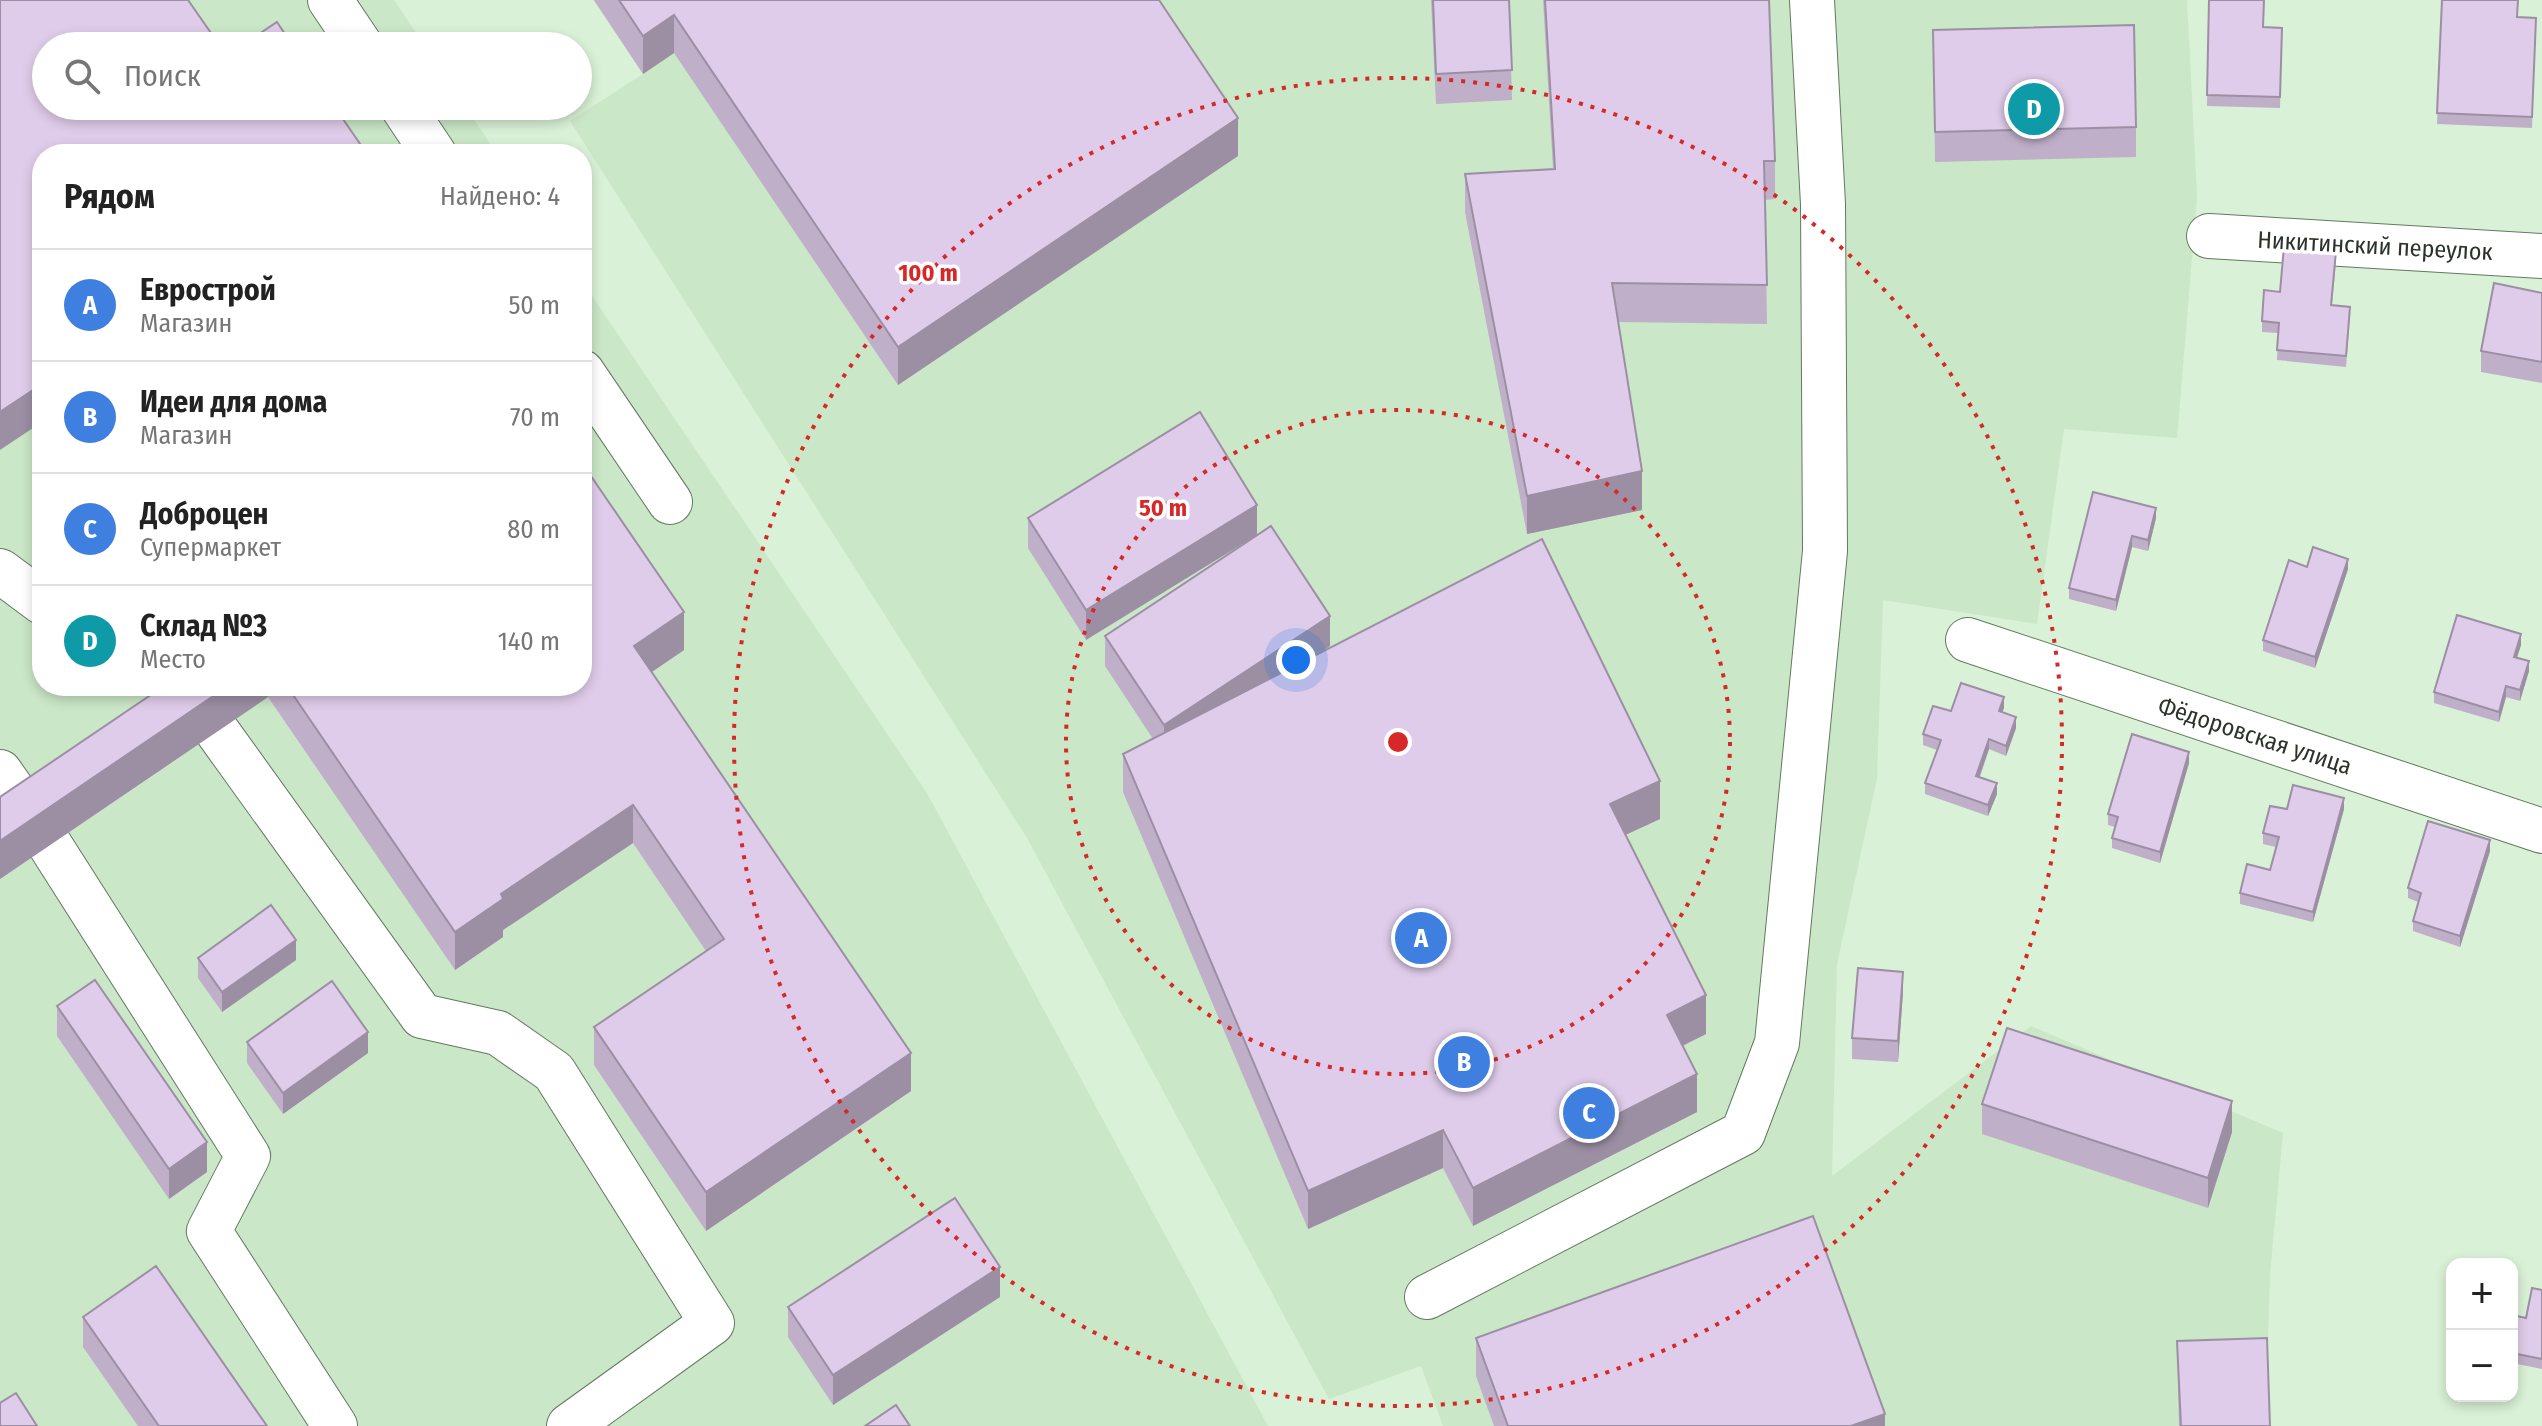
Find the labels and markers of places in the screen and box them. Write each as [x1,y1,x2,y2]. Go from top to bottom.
pin: D [2008,79,2060,139]
centre of rings [1384,728,1412,756]
pin: A [1395,908,1447,968]
pin: B [1438,1032,1490,1092]
pin: C [1563,1083,1615,1143]

